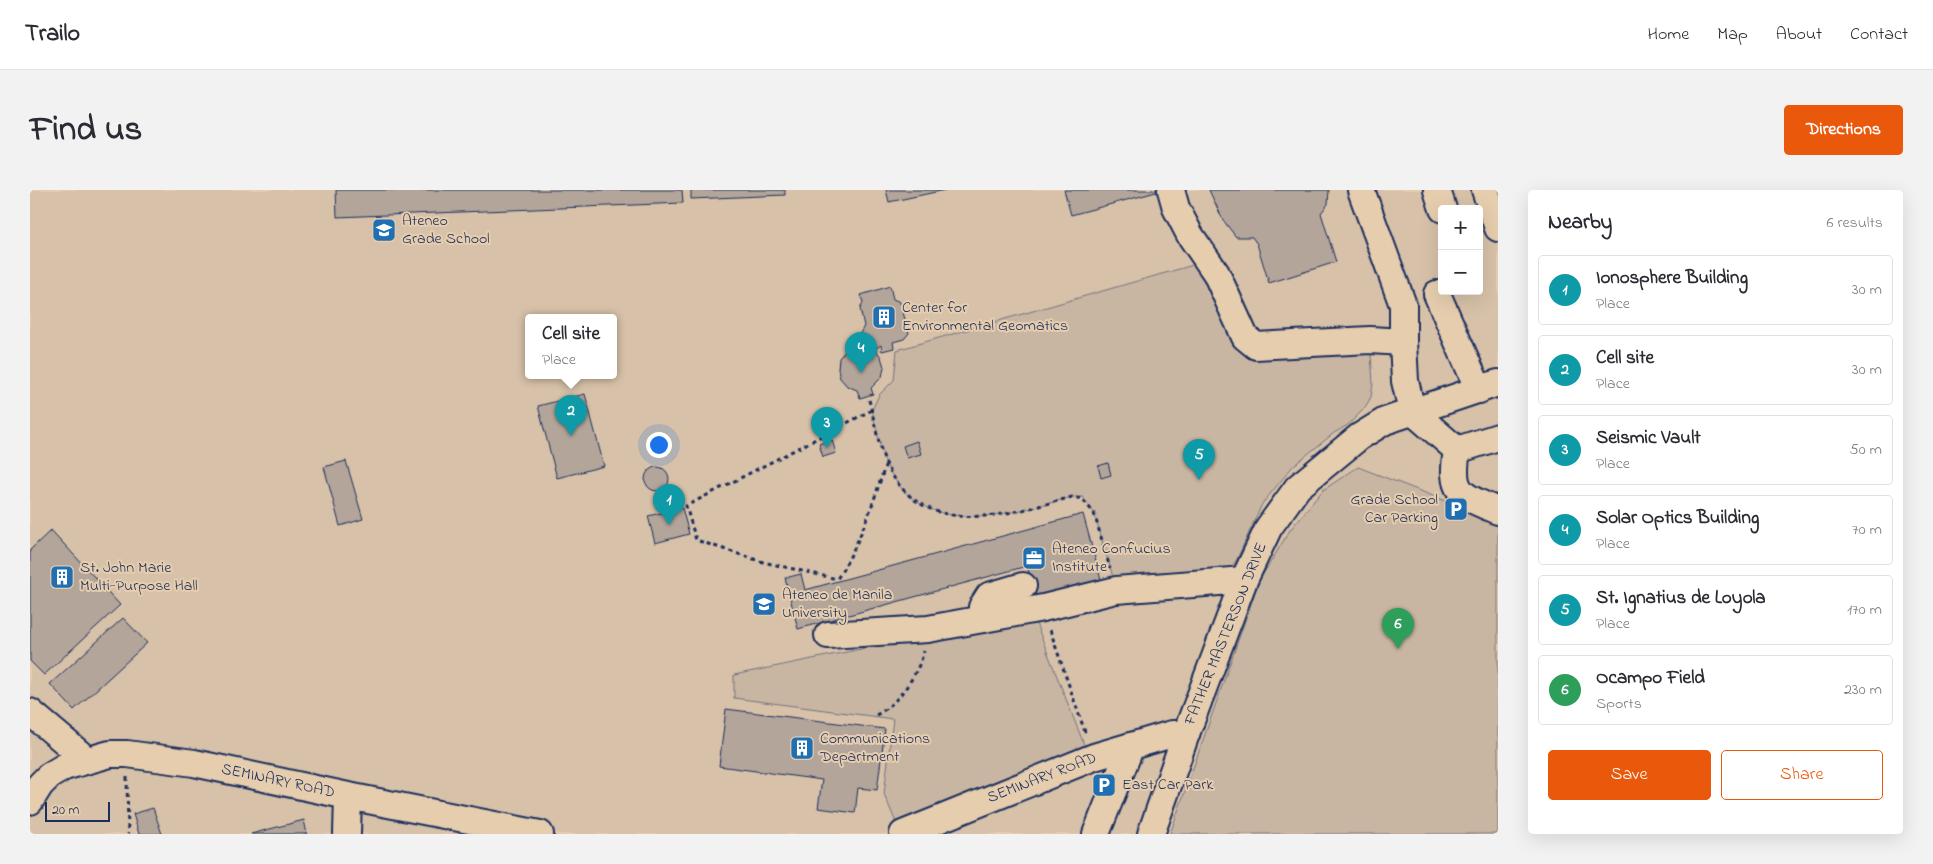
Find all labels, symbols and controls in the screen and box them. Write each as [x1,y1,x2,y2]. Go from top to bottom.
text: Trailo [25,17,80,52]
text: Home [1648,22,1689,48]
text: Map [1717,22,1748,48]
text: About [1776,22,1822,48]
text: Contact [1850,22,1908,48]
text: Find us [30,105,142,156]
button: Directions [1784,105,1903,155]
map controls [1438,205,1483,295]
button: + [1438,205,1483,250]
text: Nearby [1548,208,1612,238]
place label: Ateneo Grade School [402,209,490,251]
text: 6 results [1826,211,1883,235]
school or university icon: Ateneo Grade School [371,217,397,243]
button: − [1438,250,1483,295]
text: Ionosphere Building [1596,265,1748,292]
text: 1 [1562,278,1568,302]
text: 30 m [1852,278,1882,302]
text: Place [1596,292,1630,316]
place label: Center for Environmental Geomatics [902,296,1068,338]
building icon: Center for Environmental Geomatics [871,304,897,330]
popup [525,314,617,379]
text: Cell site [542,321,600,348]
pin: 4 [845,332,877,373]
text: Cell site [1596,345,1654,372]
text: Place [542,348,576,372]
text: 2 [1561,358,1569,382]
text: 30 m [1852,358,1882,382]
text: Place [1596,372,1630,396]
pin: 2 [555,395,587,436]
pin: 3 [811,407,843,448]
text: Seismic Vault [1596,425,1701,452]
your location [646,432,672,458]
text: 3 [1562,438,1568,462]
text: 50 m [1850,438,1882,462]
pin: 5 [1183,439,1215,480]
text: Place [1596,452,1630,476]
pin: 1 [653,484,685,525]
place label: Grade School Car Parking [1350,488,1438,530]
parking icon: Grade School Car Parking [1443,496,1469,522]
text: Solar Optics Building [1596,505,1759,532]
text: 4 [1562,518,1568,542]
text: 70 m [1852,518,1882,542]
text: Place [1596,532,1630,556]
place label: Ateneo Confucius Institute [1052,537,1171,579]
street label: FATHER MASTERSON DRIVE [1178,539,1274,730]
office icon: Ateneo Confucius Institute [1021,545,1047,571]
place label: St. John Marie Multi-Purpose Hall [80,556,198,598]
building icon: St. John Marie Multi-Purpose Hall [49,564,75,590]
place label: Ateneo de Manila University [782,583,892,625]
text: St. Ignatius de Loyola [1596,585,1766,612]
school or university icon: Ateneo de Manila University [751,591,777,617]
text: 5 [1560,598,1570,622]
text: 170 m [1847,598,1882,622]
pin: 6 [1382,608,1414,649]
text: Place [1596,612,1630,636]
text: Ocampo Field [1596,665,1705,692]
text: 6 [1561,678,1569,702]
text: 230 m [1844,678,1882,702]
text: Sports [1596,692,1642,716]
place label: Communications Department [819,727,930,769]
building icon: Communications Department [789,735,815,761]
street label: SEMINARY ROAD [984,746,1100,810]
button: Save [1548,750,1711,800]
button: Share [1721,750,1883,800]
street label: SEMINARY ROAD [219,757,337,805]
parking icon: East Car Park [1091,772,1117,798]
place label: East Car Park [1122,773,1214,797]
scale bar [45,799,110,822]
text: 20 m [52,800,79,821]

